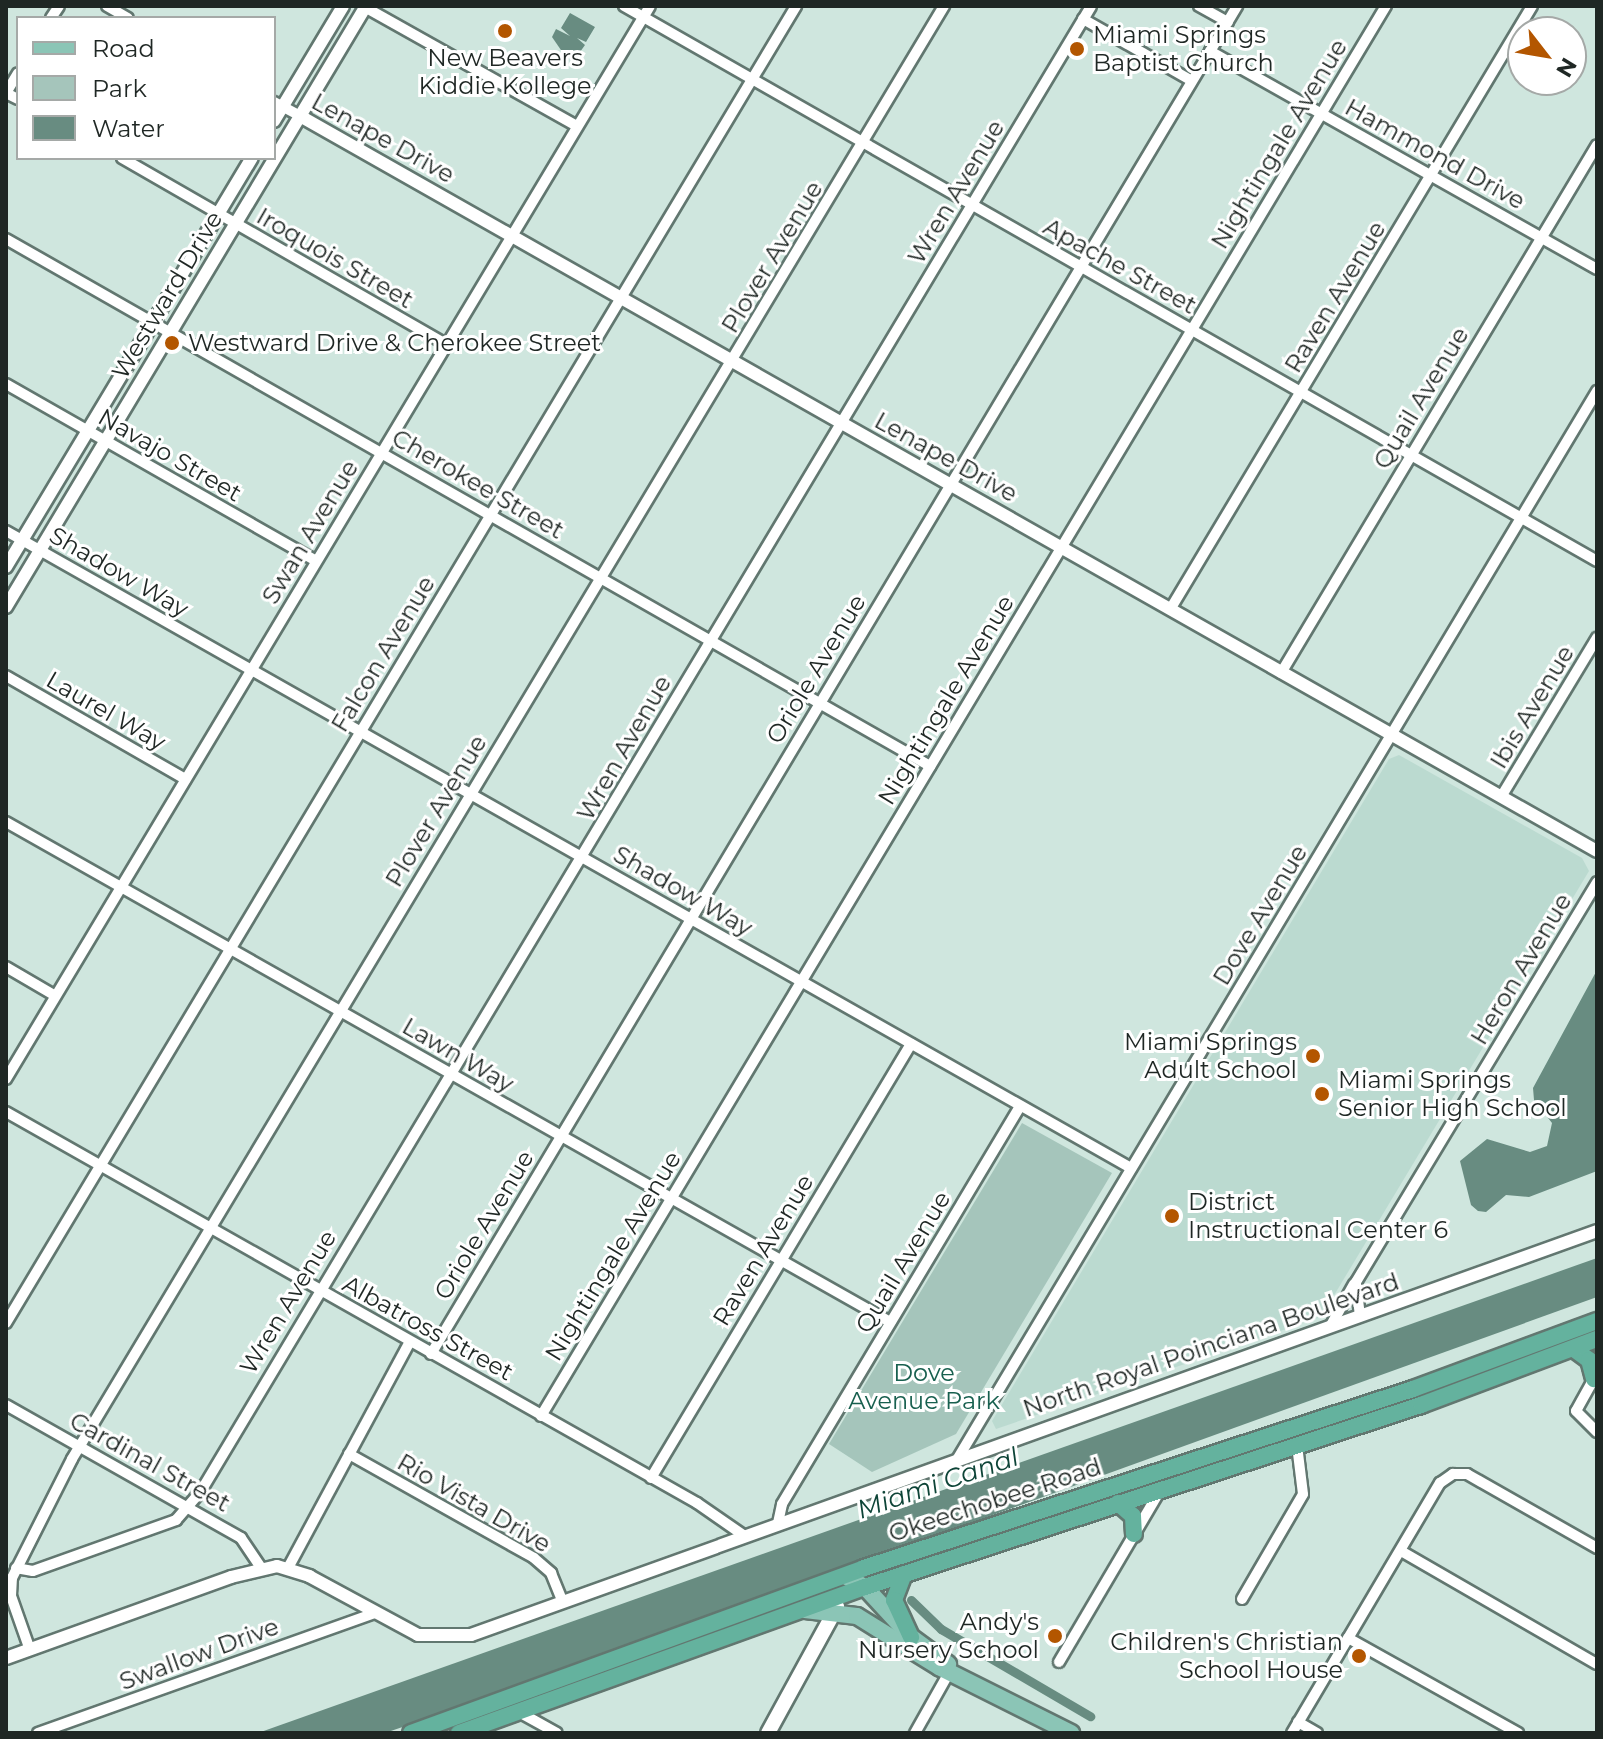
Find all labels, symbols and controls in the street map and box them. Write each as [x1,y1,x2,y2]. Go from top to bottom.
legend [16,16,276,160]
north arrow [1507,16,1587,96]
place label: Miami Springs Baptist Church [1093,21,1274,77]
marker: New Beavers Kiddie Kollege [496,22,514,40]
text: Road [92,34,155,63]
street label: Nightingale Avenue [1205,34,1353,254]
marker: Miami Springs Baptist Church [1068,40,1086,58]
place label: New Beavers Kiddie Kollege [418,44,592,100]
text: N [1550,53,1582,82]
text: Park [92,74,147,103]
street label: Lenape Drive [307,87,459,189]
street label: Hammond Drive [1340,93,1530,215]
text: Water [92,114,165,143]
street label: Wren Avenue [902,115,1010,269]
street label: Plover Avenue [715,176,829,338]
street label: Iroquois Street [252,202,418,314]
street label: Westward Drive [106,206,228,384]
street label: Apache Street [1038,212,1202,320]
street label: Raven Avenue [1279,216,1391,378]
street label: Quail Avenue [1367,322,1475,474]
place label: Westward Drive & Cherokee Street [188,329,601,357]
marker: Westward Drive & Cherokee Street [163,334,181,352]
street label: Navajo Street [93,402,247,508]
street label: Lenape Drive [870,406,1022,508]
street label: Cherokee Street [387,423,569,545]
street label: Swan Avenue [256,455,364,609]
street label: Shadow Way [44,521,194,623]
street label: Falcon Avenue [325,571,441,737]
street label: Oriole Avenue [760,589,872,749]
street label: Nightingale Avenue [872,590,1020,810]
street label: Ibis Avenue [1484,640,1580,774]
street label: Laurel Way [41,665,171,757]
street label: Wren Avenue [571,670,677,826]
street label: Plover Avenue [379,730,493,892]
street label: Shadow Way [608,840,758,942]
street label: Dove Avenue [1207,840,1313,990]
street label: Heron Avenue [1465,888,1577,1050]
street label: Lawn Way [397,1012,519,1098]
place label: Miami Springs Adult School [1124,1028,1297,1084]
marker: Miami Springs Adult School [1304,1047,1322,1065]
place label: Miami Springs Senior High School [1338,1066,1567,1122]
marker: Miami Springs Senior High School [1313,1085,1331,1103]
street label: Oriole Avenue [428,1145,540,1305]
street label: Nightingale Avenue [539,1146,687,1366]
street label: Raven Avenue [707,1169,819,1331]
street label: Quail Avenue [849,1186,957,1338]
place label: District Instructional Center 6 [1188,1188,1448,1244]
marker: District Instructional Center 6 [1163,1207,1181,1225]
street label: Wren Avenue [234,1225,342,1379]
street label: North Royal Poinciana Boulevard [1019,1267,1403,1423]
street label: Albatross Street [338,1269,518,1387]
park label: Dove Avenue Park [848,1359,1000,1415]
street label: Cardinal Street [65,1406,235,1518]
water label: Miami Canal [853,1442,1023,1526]
street label: Rio Vista Drive [392,1447,556,1559]
street label: Okeechobee Road [885,1452,1105,1548]
place label: Andy's Nursery School [858,1608,1039,1664]
street label: Swallow Drive [116,1612,282,1696]
marker: Andy's Nursery School [1046,1627,1064,1645]
place label: Children's Christian School House [1110,1628,1343,1684]
marker: Children's Christian School House [1350,1647,1368,1665]

